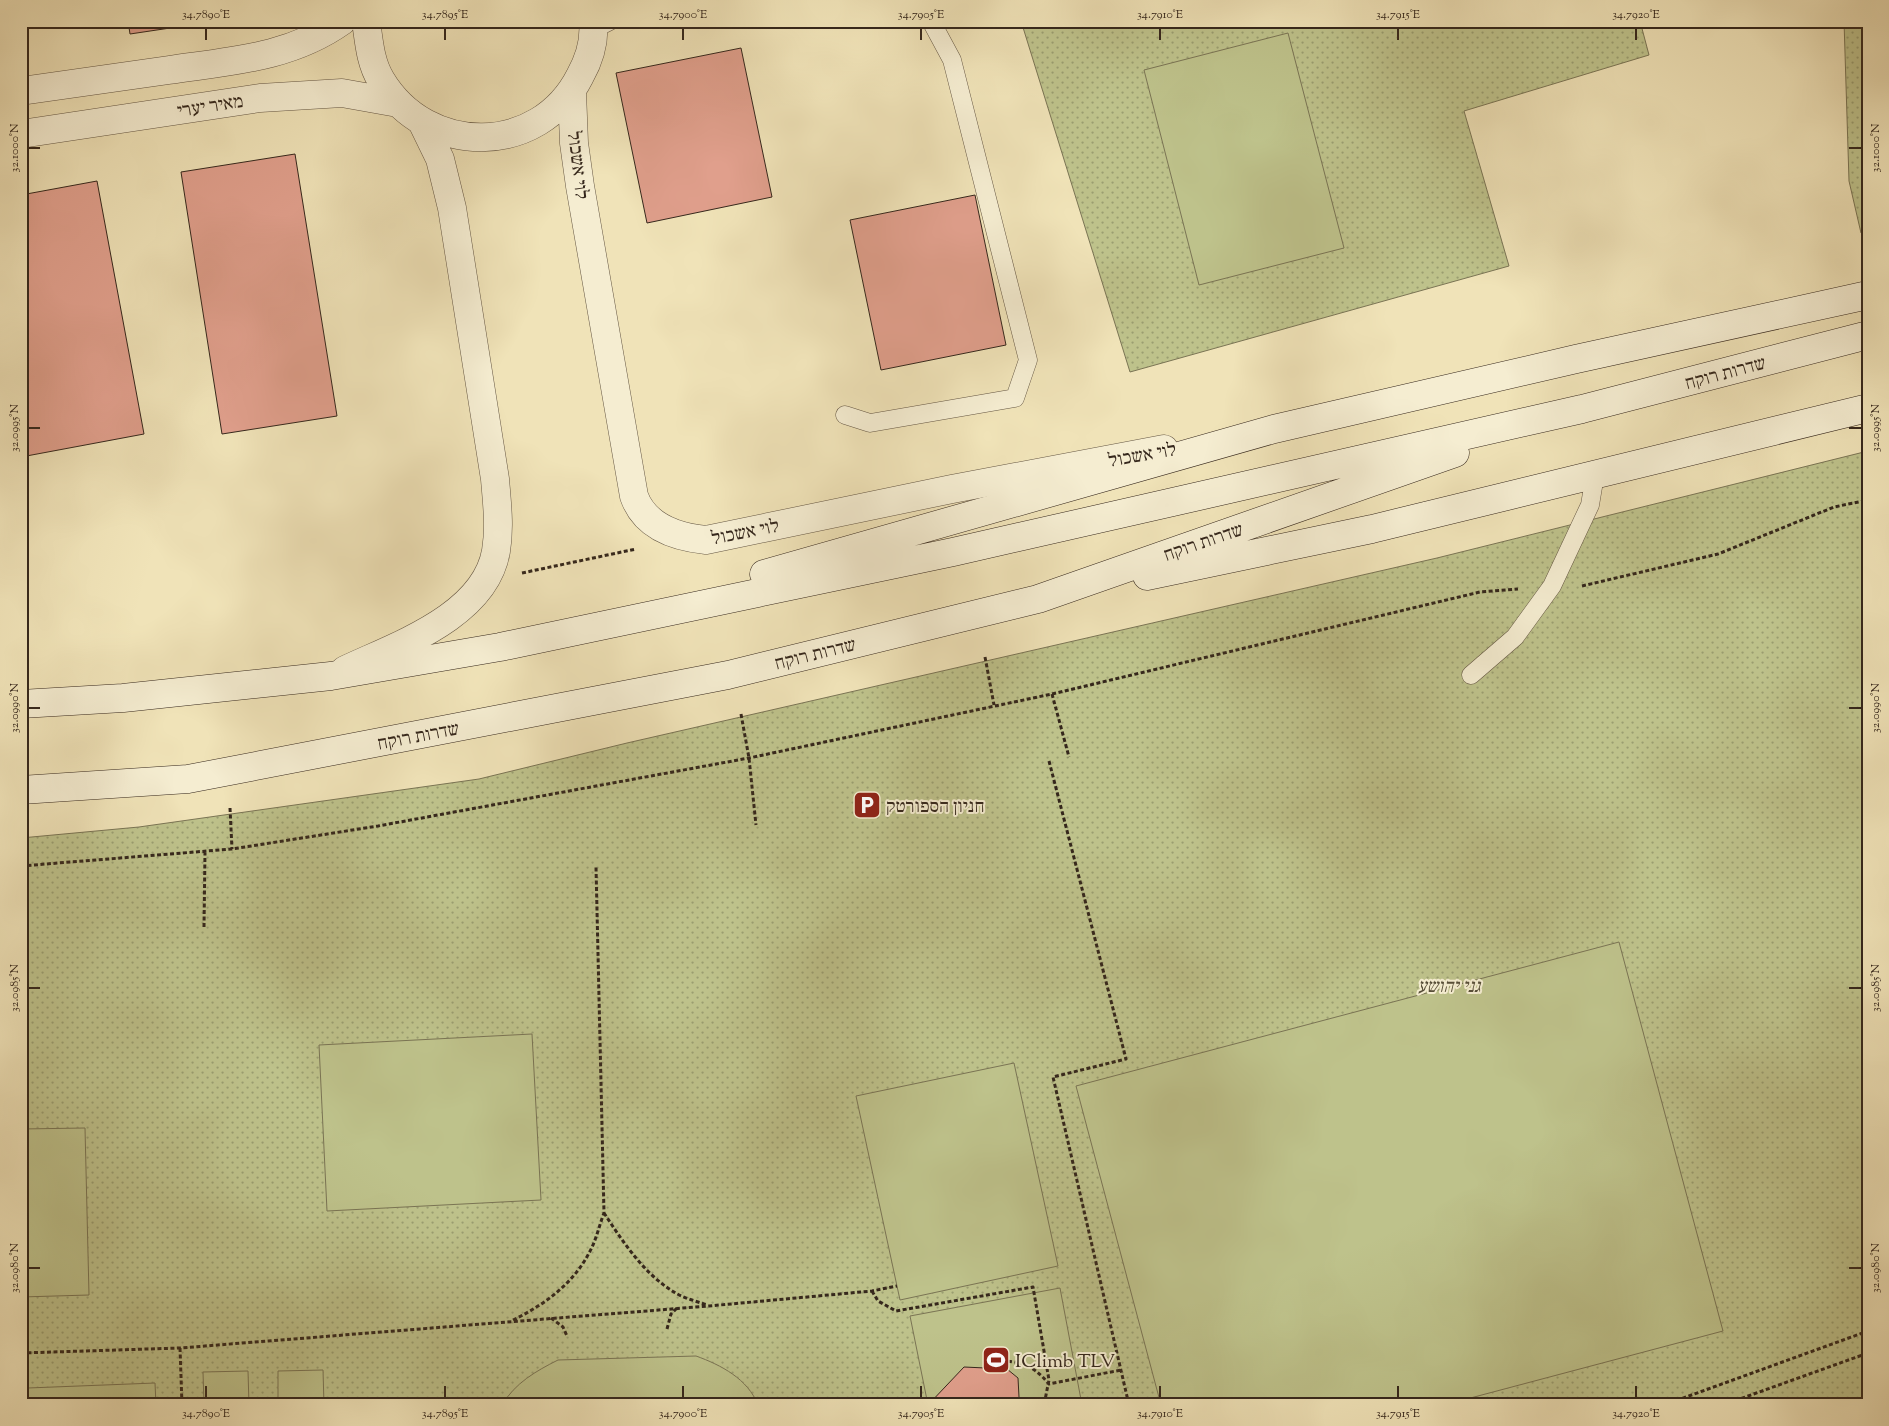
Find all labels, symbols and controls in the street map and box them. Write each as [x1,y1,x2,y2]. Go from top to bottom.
text: 34.7890°E [182,6,231,24]
text: 34.7895°E [422,6,469,24]
text: 34.7900°E [659,6,708,24]
text: 34.7905°E [898,6,945,24]
text: 34.7910°E [1137,6,1184,24]
text: 34.7915°E [1376,6,1421,24]
text: 34.7920°E [1612,6,1661,24]
street label: מאיר יערי [175,89,245,126]
text: 32.1000°N [6,123,24,172]
text: 32.1000°N [1867,123,1885,172]
street label: לוי אשכול [559,130,594,201]
street label: שדרות רוקח [1682,351,1769,398]
text: 32.0995°N [6,404,24,452]
text: 32.0995°N [1867,404,1885,452]
street label: לוי אשכול [1106,437,1179,476]
street label: לוי אשכול [709,514,782,553]
street label: שדרות רוקח [1160,517,1248,570]
street label: שדרות רוקח [772,632,859,679]
text: 32.0990°N [6,683,24,733]
text: 32.0990°N [1867,683,1885,733]
street label: שדרות רוקח [375,716,462,759]
parking icon: חניון הספורטק [852,790,882,820]
place label: חניון הספורטק [886,794,985,821]
text: 32.0985°N [6,964,24,1012]
text: 32.0985°N [1867,964,1885,1012]
park label: גני יהושע [1417,974,1482,1001]
text: 32.0980°N [6,1243,24,1293]
text: 32.0980°N [1867,1243,1885,1293]
sports icon: IClimb TLV [981,1345,1011,1375]
place label: IClimb TLV [1015,1349,1115,1376]
text: 34.7890°E [182,1405,231,1423]
text: 34.7895°E [422,1405,469,1423]
text: 34.7900°E [659,1405,708,1423]
text: 34.7905°E [898,1405,945,1423]
text: 34.7910°E [1137,1405,1184,1423]
text: 34.7915°E [1376,1405,1421,1423]
text: 34.7920°E [1612,1405,1661,1423]

